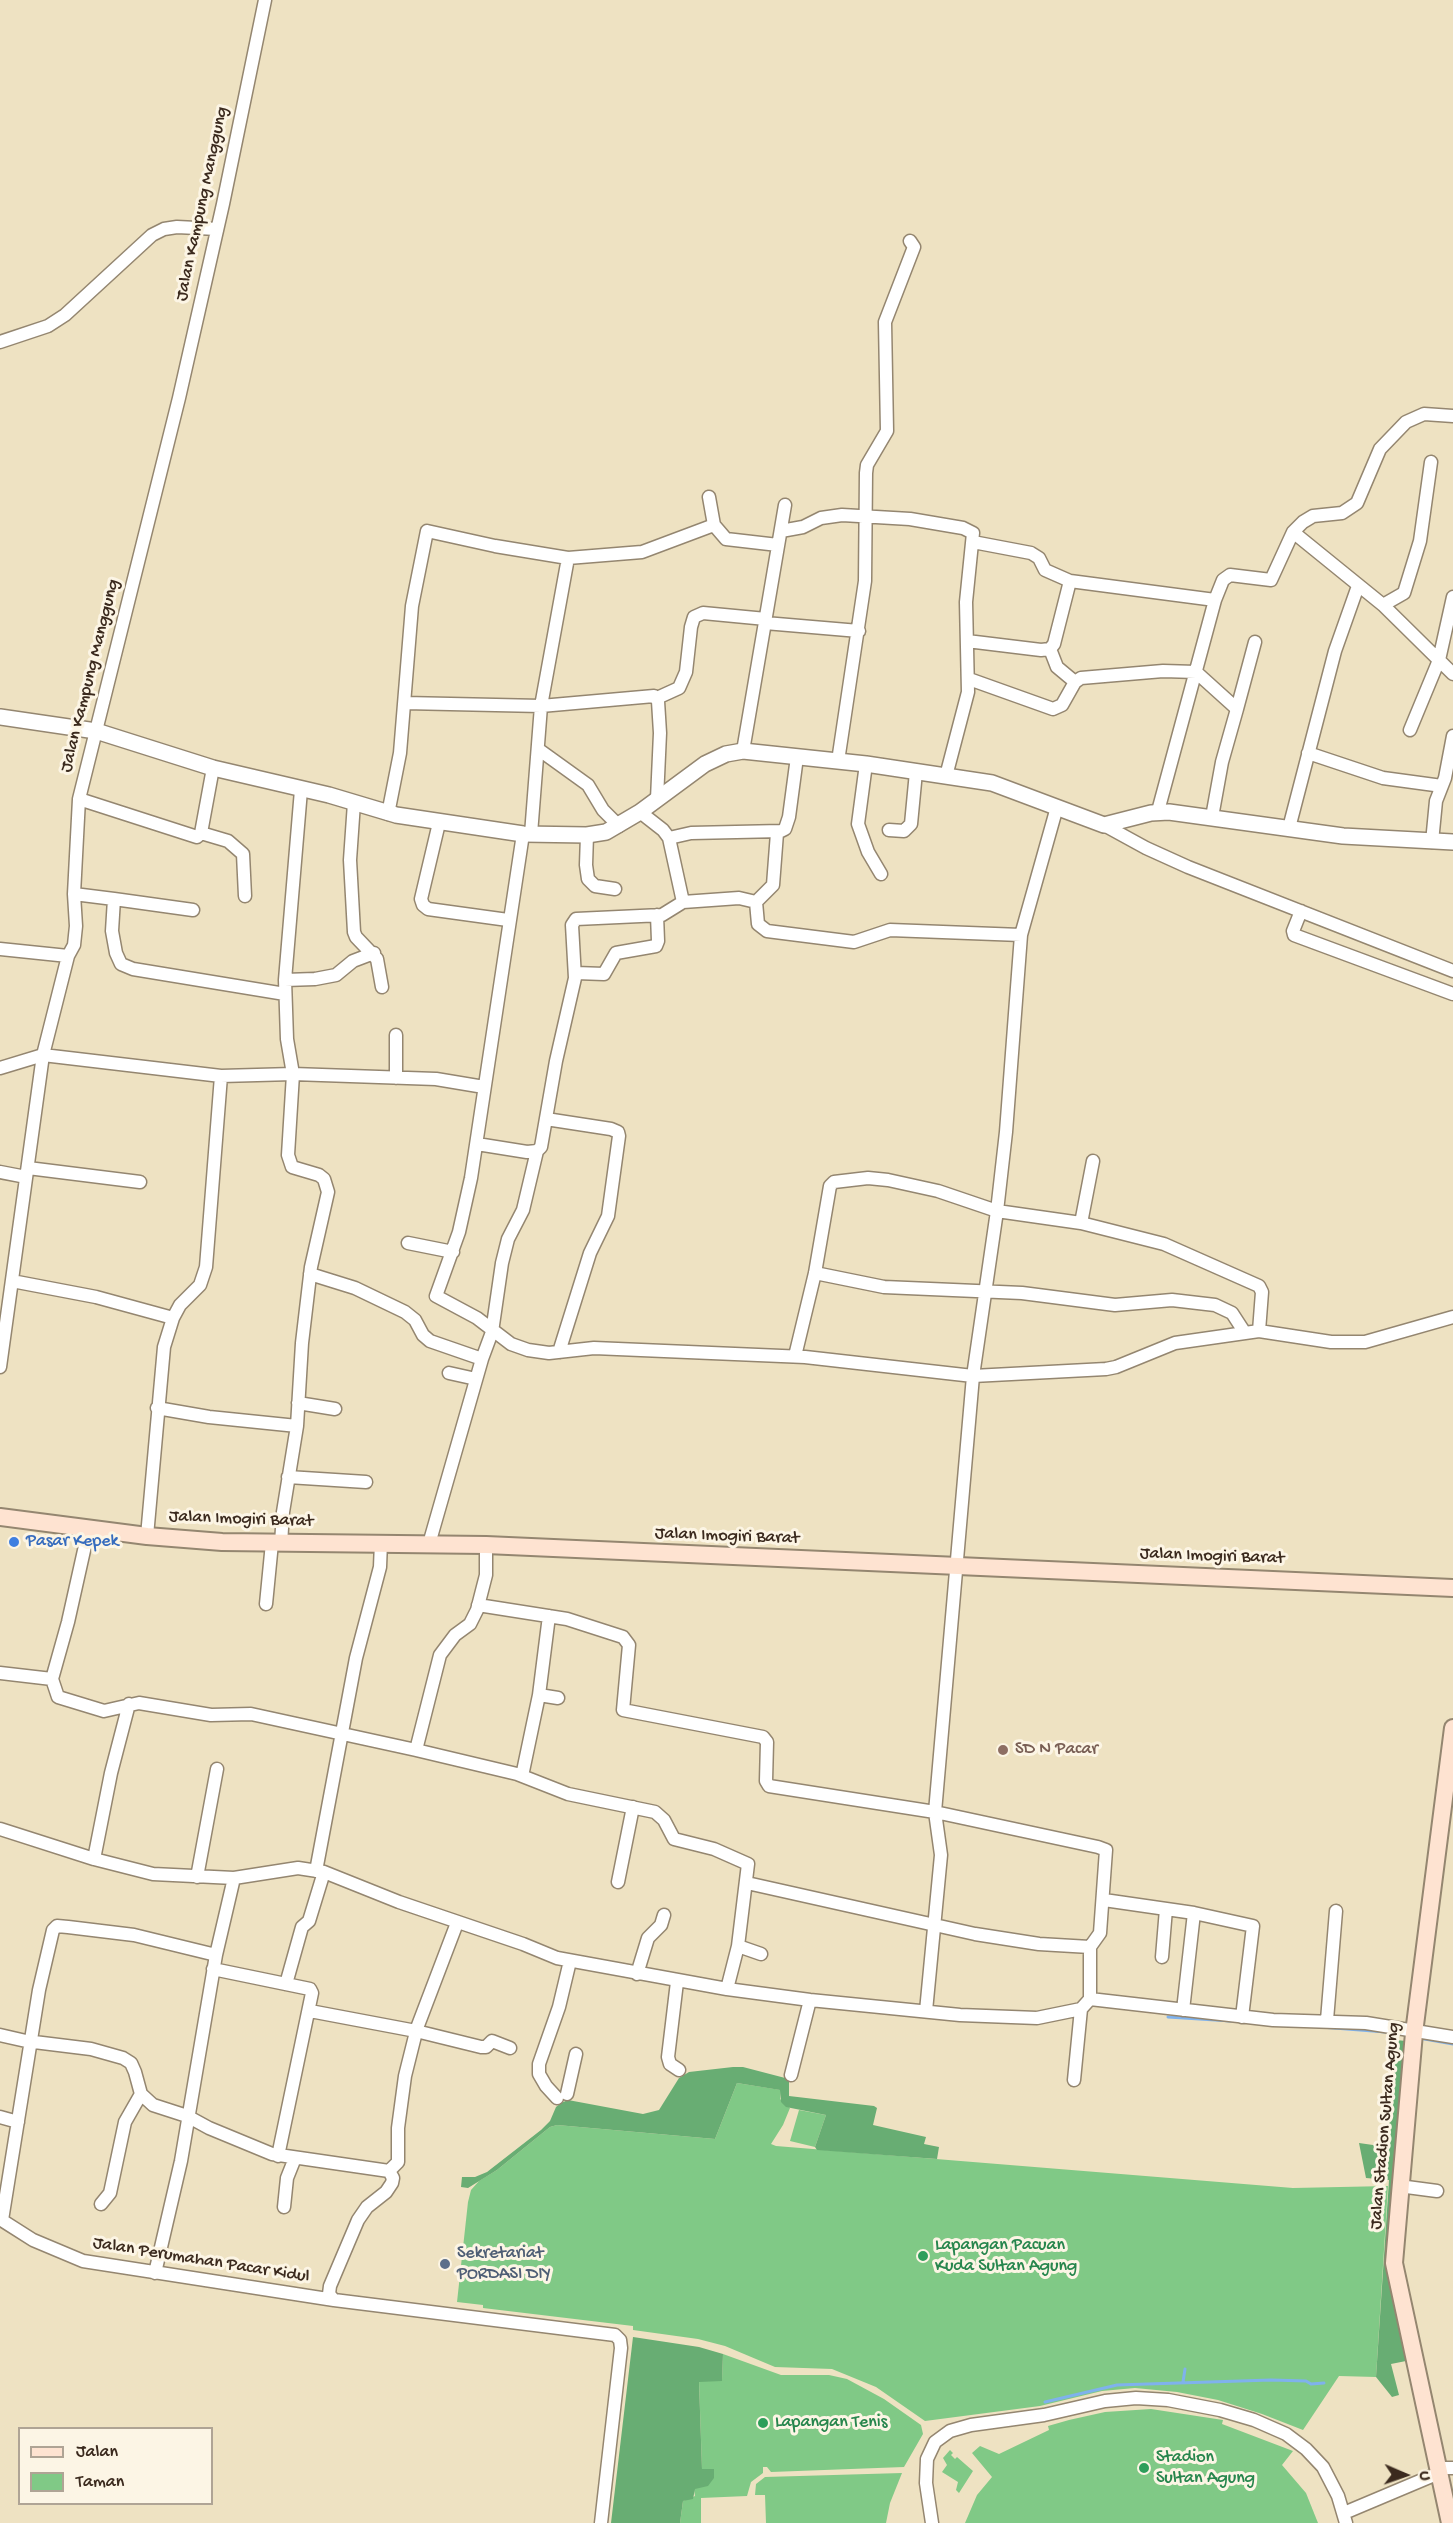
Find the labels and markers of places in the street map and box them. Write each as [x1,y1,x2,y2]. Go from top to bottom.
place label: Pasar Kepek [26,1531,119,1553]
marker: Pasar Kepek [7,1535,21,1549]
place label: SD N Pacar [1015,1739,1098,1761]
marker: SD N Pacar [996,1743,1010,1757]
place label: Lapangan Pacuan Kuda Sultan Agung [935,2235,1077,2278]
place label: Sekretariat PORDASI DIY [457,2243,551,2286]
marker: Lapangan Pacuan Kuda Sultan Agung [916,2249,930,2263]
marker: Sekretariat PORDASI DIY [438,2257,452,2271]
place label: Lapangan Tenis [775,2412,887,2434]
marker: Lapangan Tenis [756,2416,770,2430]
place label: Stadion Sultan Agung [1156,2447,1255,2490]
marker: Stadion Sultan Agung [1137,2461,1151,2475]

